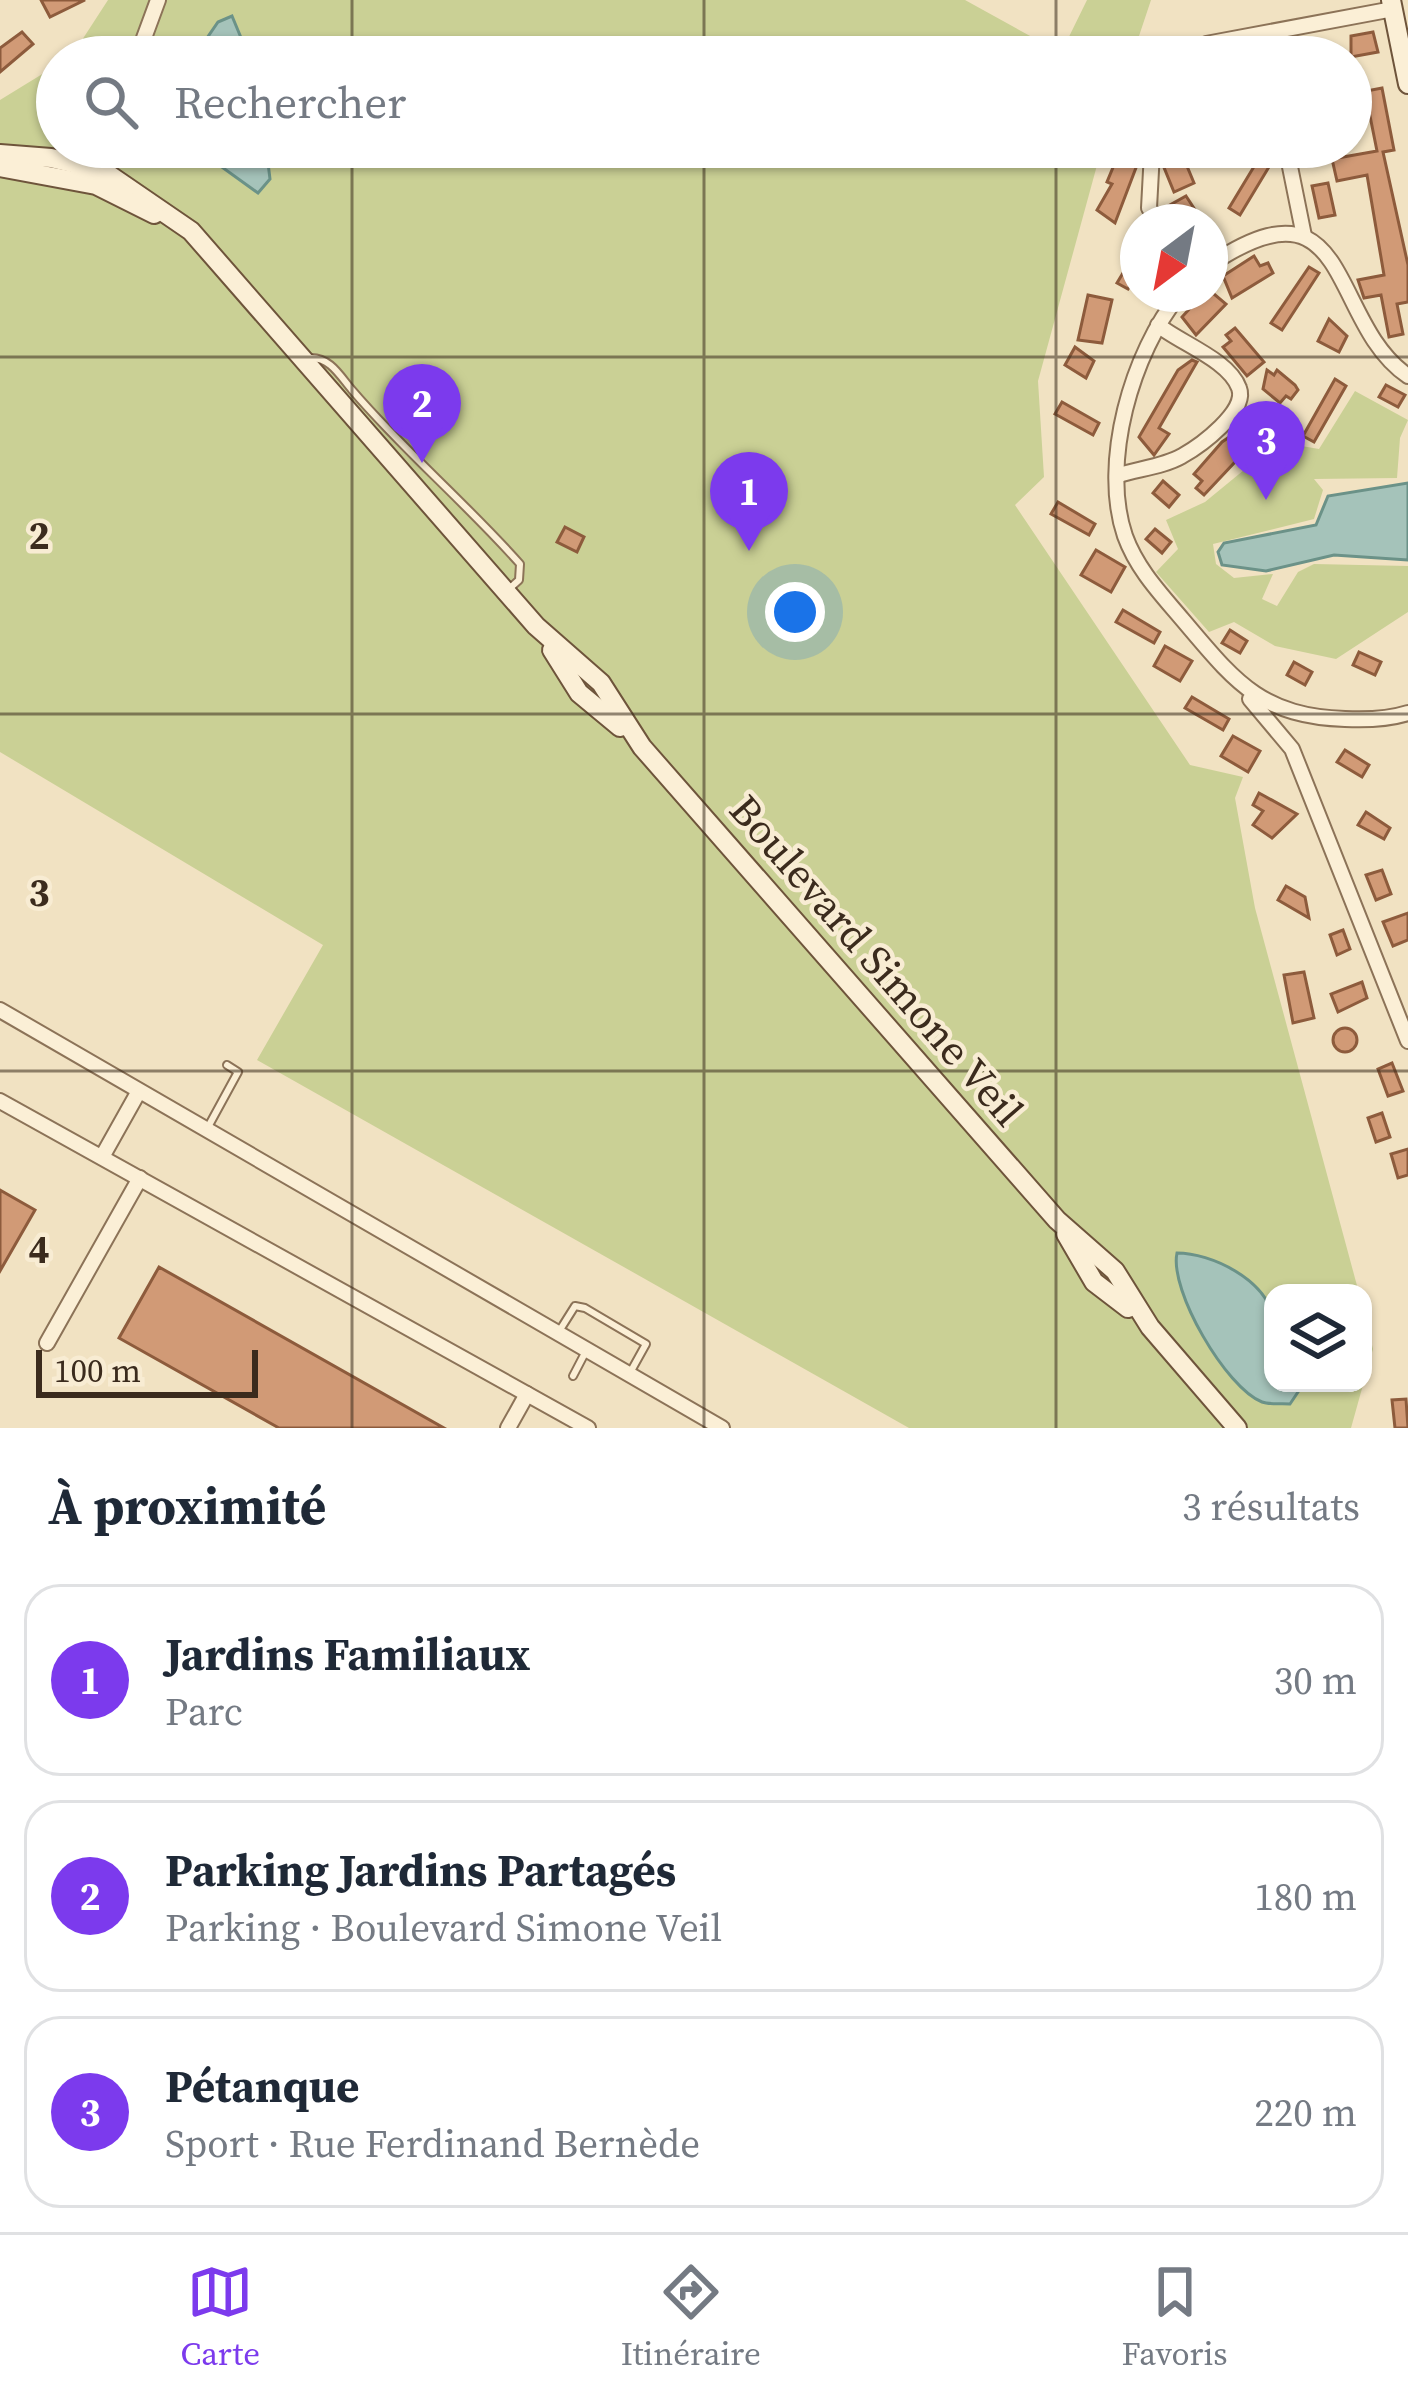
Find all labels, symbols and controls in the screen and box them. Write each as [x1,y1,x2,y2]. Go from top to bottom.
search box [36,36,1372,168]
icon: search [78,69,144,135]
text: Rechercher [174,71,406,133]
north arrow [1120,204,1228,312]
pin: 2 [383,364,461,463]
pin: 3 [1227,401,1305,500]
pin: 1 [710,452,788,551]
text: 2 [28,509,50,562]
your location [765,582,825,642]
street label: Boulevard Simone Veil [717,782,1037,1138]
text: 3 [28,866,50,919]
text: 4 [28,1223,50,1276]
map controls [1264,1284,1372,1392]
button: layers [1264,1284,1372,1392]
scale bar [36,1344,258,1397]
text: 100 m [54,1348,141,1393]
text: À proximité [48,1471,326,1541]
text: 3 résultats [1182,1480,1360,1533]
text: Jardins Familiaux [165,1623,530,1685]
text: 1 [79,1654,101,1707]
text: 30 m [1274,1654,1357,1707]
text: Parc [165,1685,243,1738]
text: Parking Jardins Partagés [165,1839,676,1901]
text: 2 [79,1870,101,1923]
text: 180 m [1254,1870,1357,1923]
text: Parking · Boulevard Simone Veil [165,1901,722,1954]
text: Pétanque [165,2055,359,2117]
text: 3 [79,2086,101,2139]
text: 220 m [1254,2086,1357,2139]
text: Sport · Rue Ferdinand Bernède [165,2117,700,2170]
tab: Carte [180,2259,260,2376]
tab: Itinéraire [621,2259,761,2376]
tab: Favoris [1121,2259,1228,2376]

